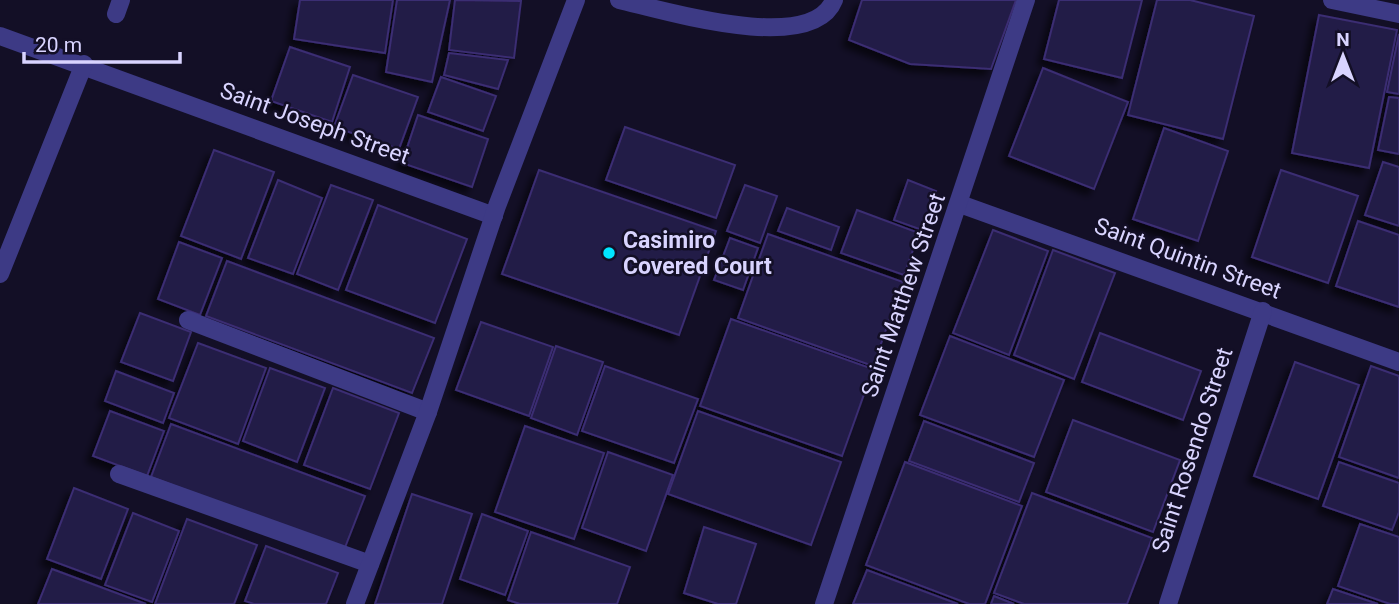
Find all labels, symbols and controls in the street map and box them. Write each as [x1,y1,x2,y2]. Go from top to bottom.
scale bar [24,21,180,65]
north arrow [1308,21,1378,91]
text: N [1336,28,1350,51]
text: 20 m [35,33,82,57]
street label: Saint Joseph Street [216,77,413,170]
street label: Saint Matthew Street [856,190,951,401]
street label: Saint Quintin Street [1091,212,1285,305]
place label: Casimiro Covered Court [623,227,772,280]
marker: Casimiro Covered Court [601,245,617,261]
street label: Saint Rosendo Street [1147,344,1238,556]

